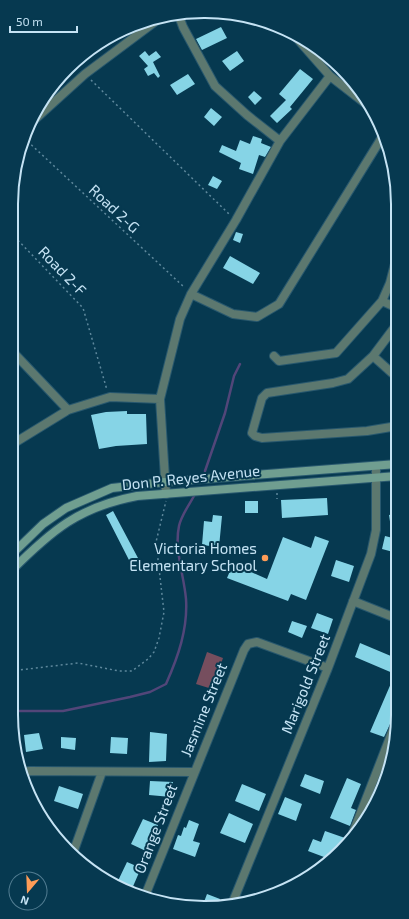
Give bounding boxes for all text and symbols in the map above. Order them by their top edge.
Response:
scale bar [10,8,77,34]
text: 50 m [16,14,43,28]
street label: Road 2-G [86,180,144,236]
street label: Road 2-F [35,242,90,299]
street label: Don P. Reyes Avenue [121,461,261,493]
place label: Victoria Homes Elementary School [129,539,258,574]
marker: Victoria Homes Elementary School [260,553,270,563]
street label: Marigold Street [277,631,333,736]
street label: Jasmine Street [176,660,230,759]
street label: Orange Street [130,781,180,876]
north arrow [8,871,48,911]
text: N [19,893,30,908]

